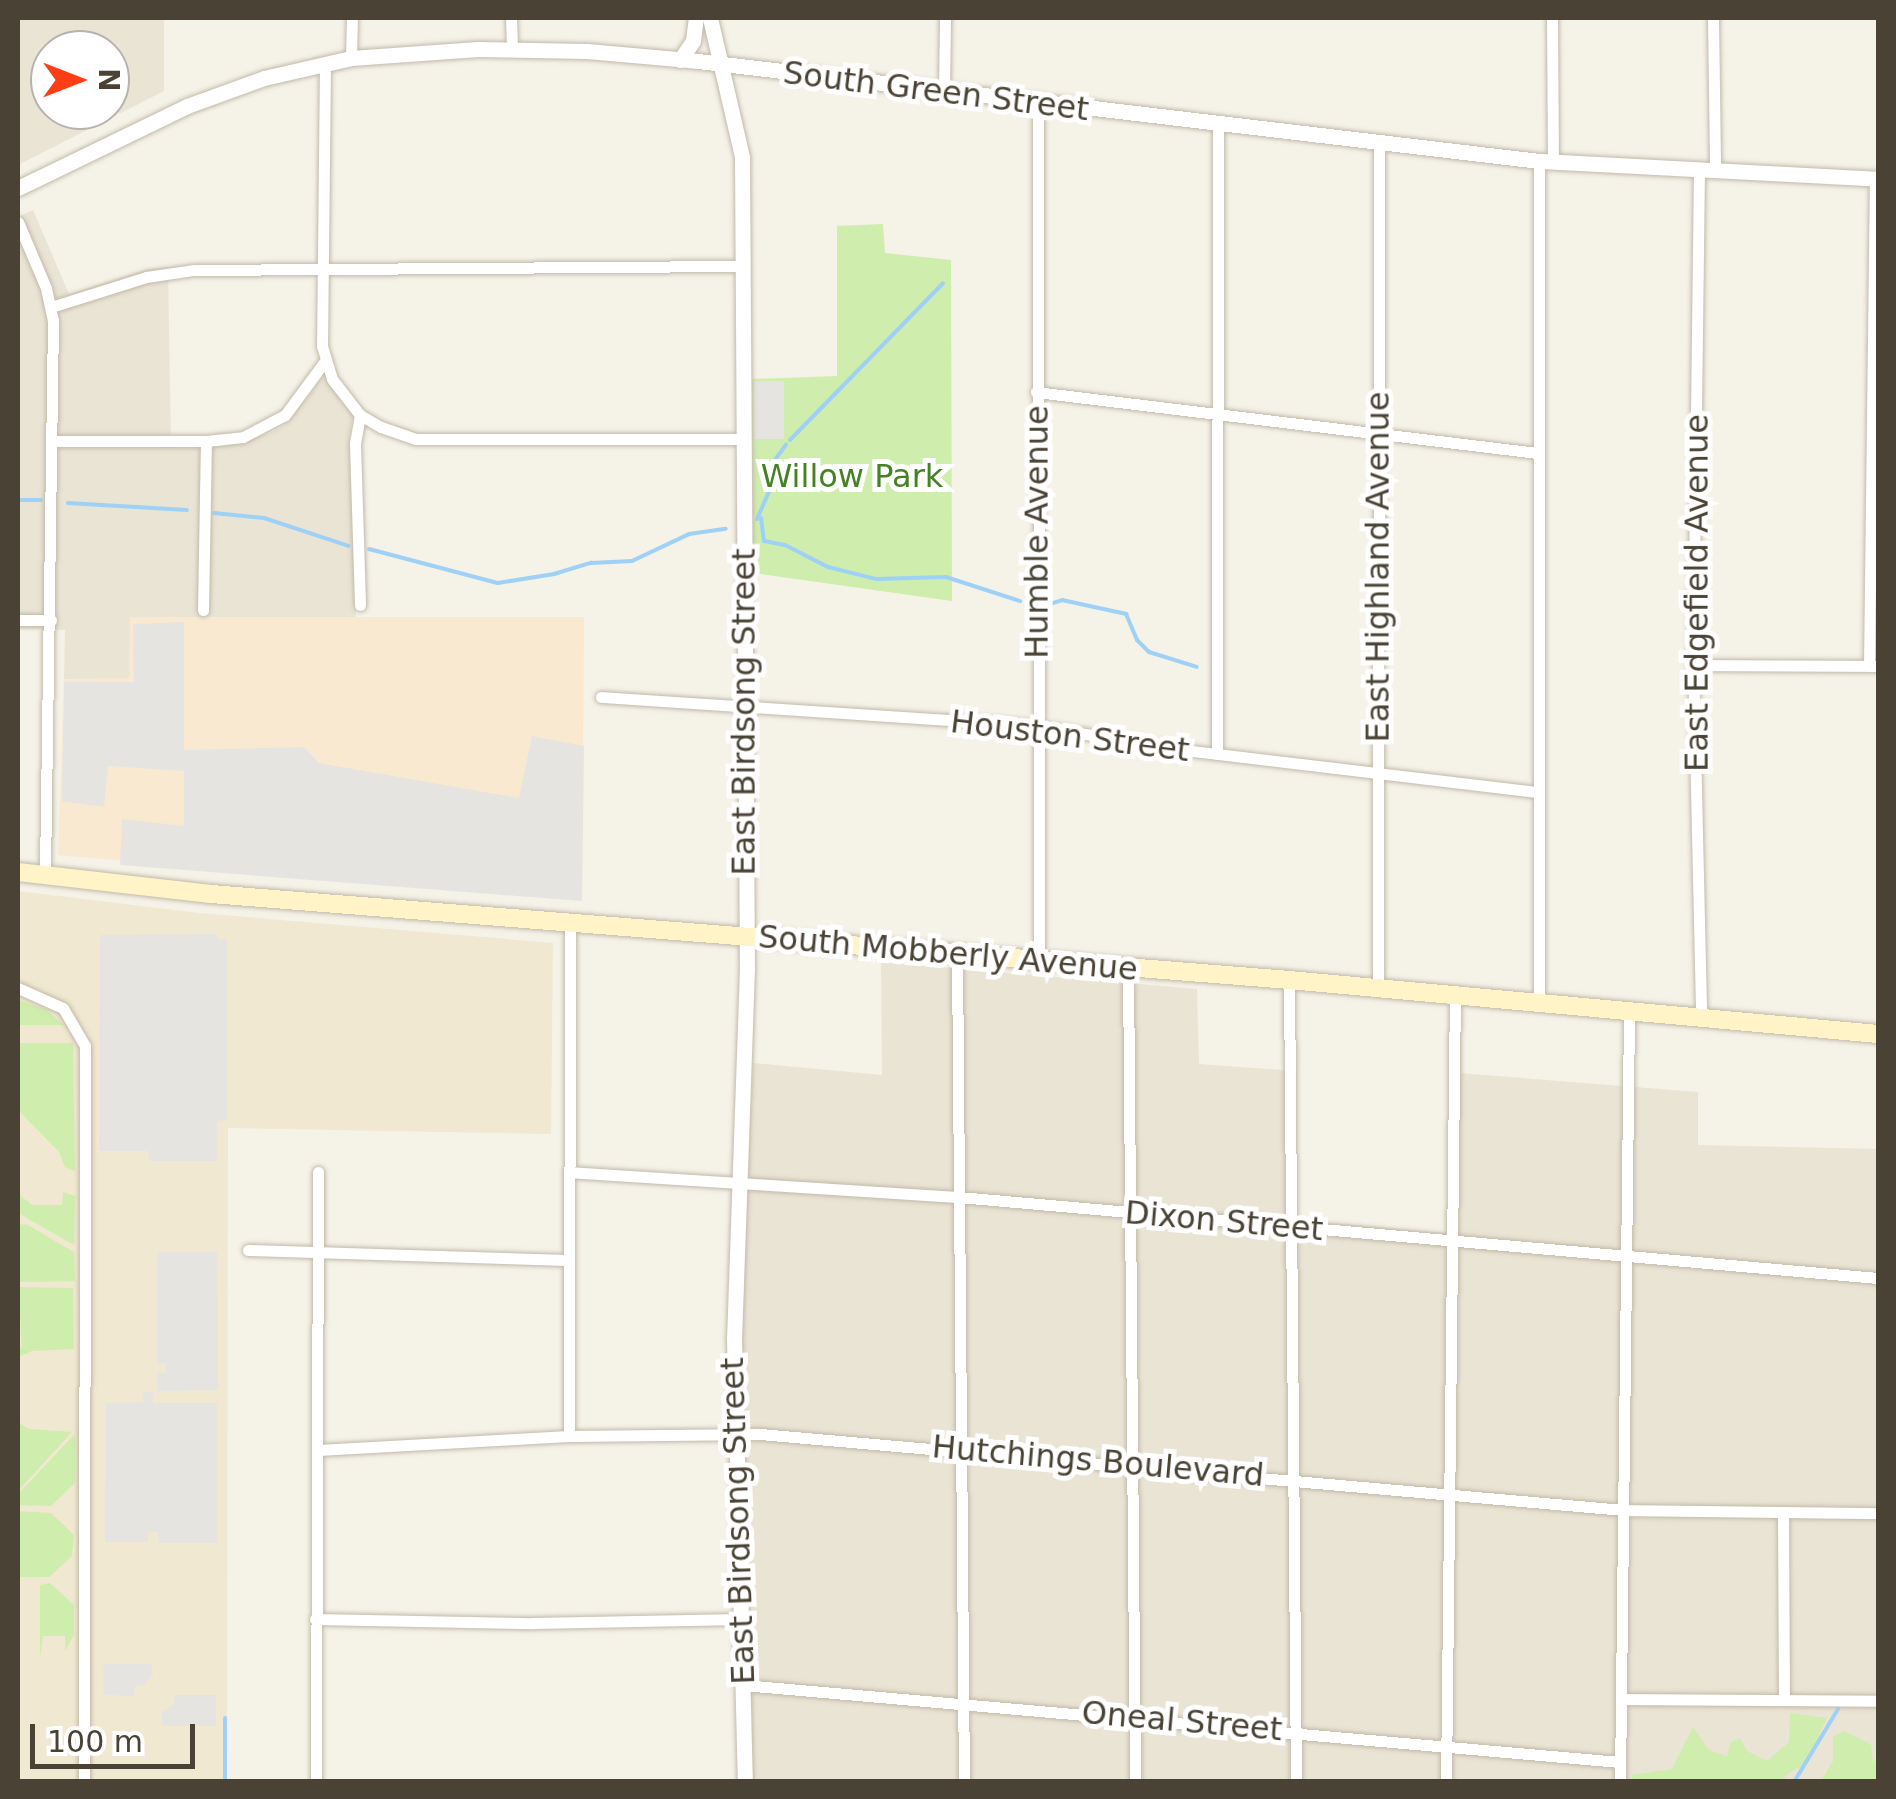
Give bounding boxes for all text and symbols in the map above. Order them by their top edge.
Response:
north arrow [30,30,130,130]
street label: South Green Street [781,53,1091,129]
text: N [92,68,125,92]
street label: East Highland Avenue [1359,392,1397,742]
street label: Humble Avenue [1018,405,1056,659]
street label: East Edgefield Avenue [1678,414,1716,772]
park label: Willow Park [761,457,943,495]
street label: East Birdsong Street [725,548,763,876]
street label: Houston Street [948,702,1192,770]
street label: South Mobberly Avenue [757,917,1139,989]
street label: Dixon Street [1123,1193,1325,1249]
street label: East Birdsong Street [713,1357,763,1685]
street label: Hutchings Boulevard [930,1427,1266,1495]
street label: Oneal Street [1080,1693,1284,1749]
scale bar [35,1704,200,1766]
text: 100 m [47,1724,143,1759]

